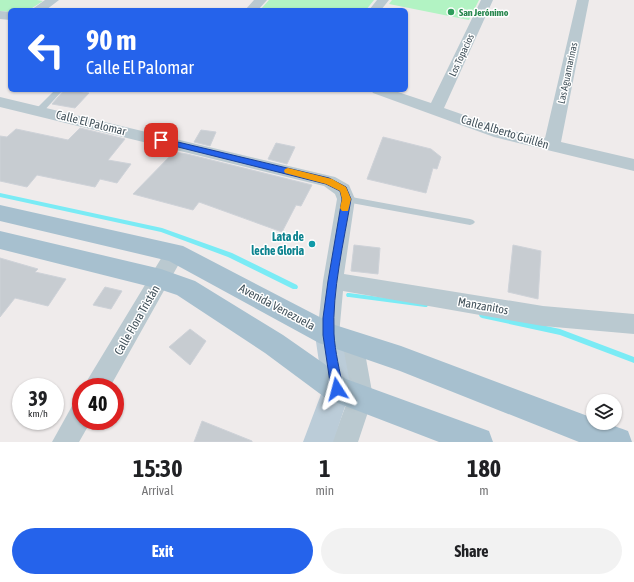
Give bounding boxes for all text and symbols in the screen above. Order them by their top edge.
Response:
marker: San Jerónimo [446,7,456,17]
place label: San Jerónimo [459,7,509,18]
icon: left [20,24,72,76]
text: 90 m [86,24,136,56]
street label: Los Topacios [447,32,476,78]
street label: Las Aguamarinas [556,41,579,105]
text: Calle El Palomar [86,57,194,78]
street label: Calle El Palomar [54,108,128,139]
street label: Calle Alberto Guillén [459,112,551,152]
pin [144,123,178,157]
icon: arrive [150,129,172,151]
place label: Lata de leche Gloria [251,230,305,258]
marker: Lata de leche Gloria [307,239,317,249]
street label: Avenida Venezuela [237,281,317,333]
street label: Calle Flora Tristán [111,283,163,357]
street label: Manzanitos [457,295,509,317]
position arrow [316,368,358,410]
speed limit sign: 40 [72,378,124,430]
text: 39 [29,387,47,410]
map controls [586,394,622,430]
button: layers [586,394,622,430]
text: km/h [28,408,48,419]
text: 15:30 [133,455,182,482]
text: 1 [319,455,330,482]
text: 180 [467,455,501,482]
text: Arrival [142,483,174,498]
text: min [315,483,334,498]
text: m [479,483,489,498]
button: Exit [12,528,313,574]
button: Share [321,528,622,574]

